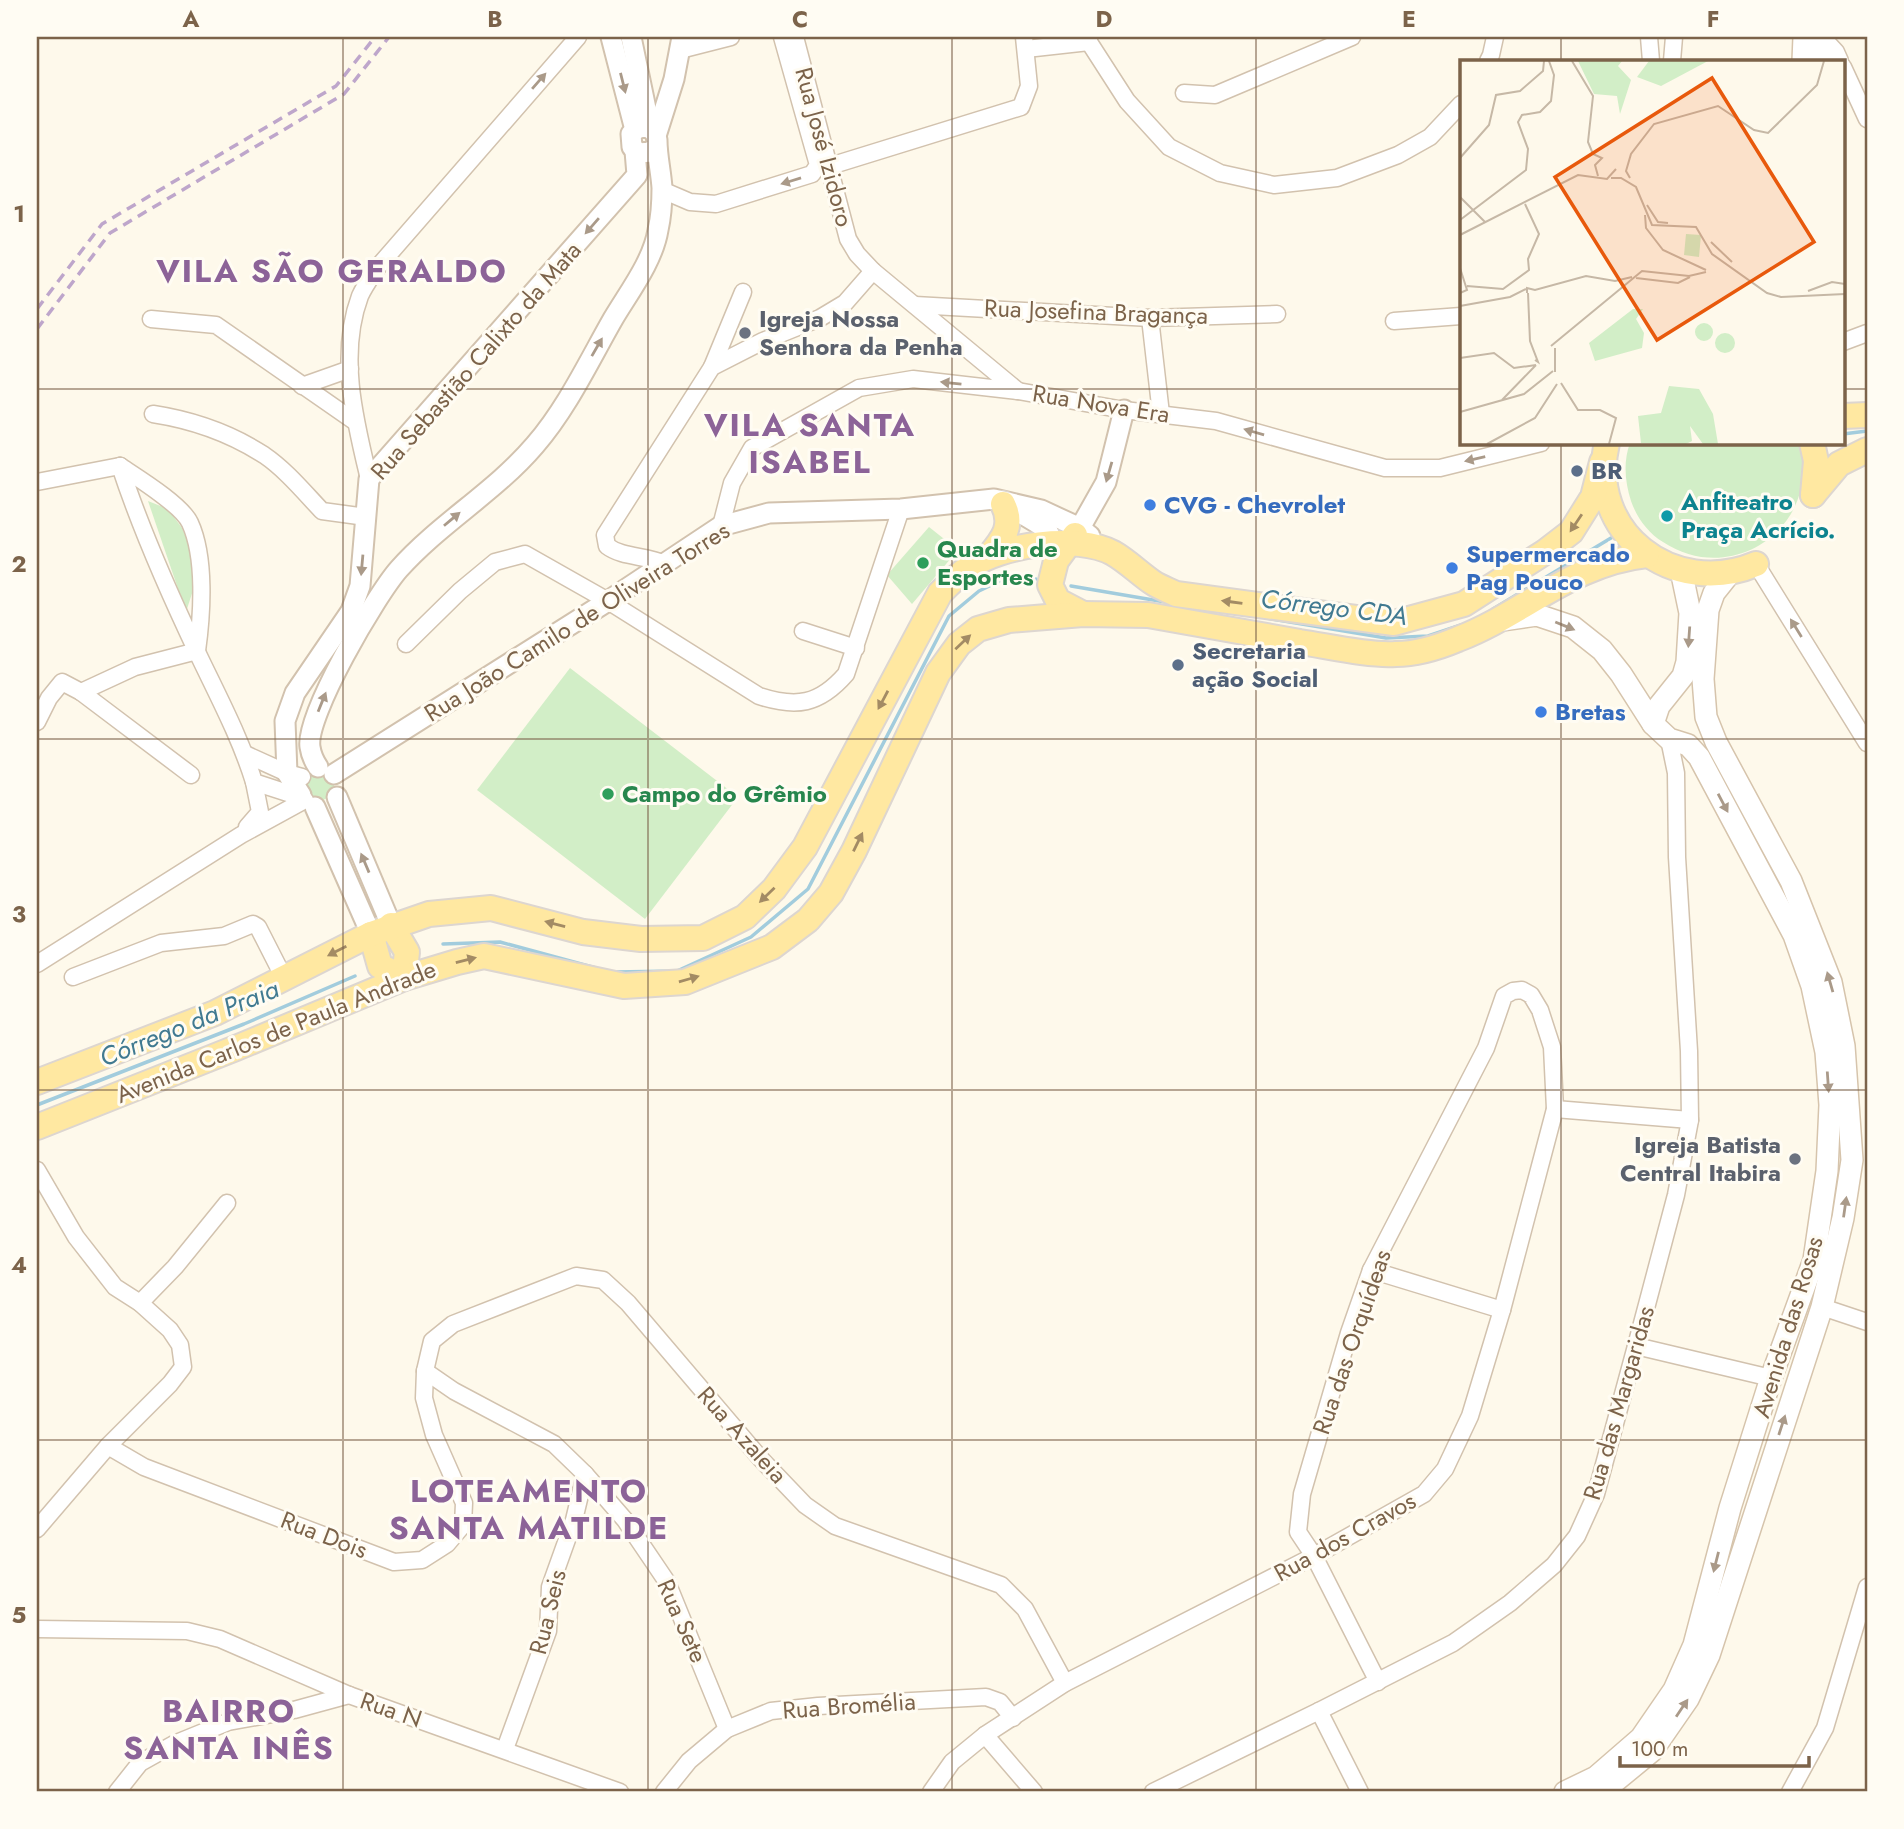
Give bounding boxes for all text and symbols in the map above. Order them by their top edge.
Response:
text: A [182,2,200,36]
text: B [487,2,503,36]
text: C [792,2,808,36]
text: D [1096,2,1113,36]
text: E [1402,2,1416,36]
text: F [1707,2,1719,36]
inset map [1460,60,1844,444]
street label: Rua José Izidoro [786,63,863,231]
one-way arrow [531,73,546,90]
one-way arrow [618,73,629,95]
one-way arrow [780,176,801,186]
text: 1 [13,197,25,231]
one-way arrow [584,217,600,235]
street label: Rua Sebastião Calixto da Mata [362,234,589,488]
district label: VILA SÃO GERALDO [155,248,508,294]
street label: Rua Josefina Bragança [983,290,1209,333]
place label: Igreja Nossa Senhora da Penha [759,301,963,364]
marker: Igreja Nossa Senhora da Penha [737,325,753,341]
one-way arrow [591,337,603,357]
street label: Rua Nova Era [1030,375,1172,432]
one-way arrow [939,378,961,389]
district label: VILA SANTA ISABEL [703,402,916,485]
one-way arrow [1243,426,1264,436]
place label: BR [1591,453,1623,488]
one-way arrow [1464,454,1486,465]
one-way arrow [1103,462,1113,483]
marker: BR [1569,463,1585,479]
place label: Anfiteatro Praça Acrício. [1680,484,1835,547]
place label: CVG - Chevrolet [1164,487,1345,522]
marker: CVG - Chevrolet [1142,497,1158,513]
marker: Anfiteatro Praça Acrício. [1659,508,1675,524]
one-way arrow [444,512,461,527]
street label: Rua João Camilo de Oliveira Torres [417,513,736,730]
one-way arrow [1569,513,1582,533]
place label: Quadra de Esportes [937,531,1058,594]
place label: Supermercado Pag Pouco [1466,536,1630,599]
text: 2 [11,547,27,581]
one-way arrow [356,555,367,577]
marker: Quadra de Esportes [915,555,931,571]
marker: Supermercado Pag Pouco [1444,560,1460,576]
water label: Córrego CDA [1259,579,1409,635]
one-way arrow [1221,596,1243,607]
one-way arrow [1790,618,1803,638]
one-way arrow [1555,620,1576,631]
one-way arrow [1683,626,1694,648]
place label: Secretaria ação Social [1192,633,1318,696]
one-way arrow [954,634,972,650]
marker: Secretaria ação Social [1170,657,1186,673]
one-way arrow [877,690,888,710]
one-way arrow [317,692,328,713]
place label: Bretas [1555,694,1626,729]
marker: Bretas [1533,704,1549,720]
place label: Campo do Grêmio [622,776,827,811]
marker: Campo do Grêmio [600,786,616,802]
one-way arrow [1718,793,1729,813]
one-way arrow [852,832,864,852]
one-way arrow [359,852,370,873]
one-way arrow [759,887,776,904]
text: 3 [12,897,26,931]
one-way arrow [544,919,565,929]
one-way arrow [328,945,347,957]
street label: Avenida Carlos de Paula Andrade [111,951,441,1112]
one-way arrow [455,954,477,965]
water label: Córrego da Praia [93,969,285,1076]
one-way arrow [1824,970,1835,992]
one-way arrow [678,973,700,984]
one-way arrow [1823,1071,1834,1093]
place label: Igreja Batista Central Itabira [1620,1127,1781,1190]
marker: Igreja Batista Central Itabira [1787,1151,1803,1167]
one-way arrow [1840,1196,1851,1218]
street label: Avenida das Rosas [1743,1232,1832,1422]
street label: Rua das Orquídeas [1303,1245,1400,1439]
text: 4 [11,1248,27,1282]
street label: Rua das Margaridas [1574,1302,1663,1504]
street label: Rua Azaleia [689,1378,796,1491]
one-way arrow [1777,1415,1788,1436]
district label: LOTEAMENTO SANTA MATILDE [389,1468,669,1551]
street label: Rua dos Cravos [1267,1483,1422,1590]
street label: Rua Dois [276,1502,373,1567]
one-way arrow [1710,1551,1721,1573]
street label: Rua Seis [520,1566,575,1658]
street label: Rua Sete [648,1573,716,1668]
text: 5 [12,1598,26,1632]
street label: Rua N [355,1683,427,1736]
street label: Rua Bromélia [781,1683,917,1728]
district label: BAIRRO SANTA INÊS [123,1688,335,1771]
one-way arrow [1675,1699,1689,1717]
scale bar [1620,1724,1810,1768]
text: 100 m [1631,1734,1688,1764]

